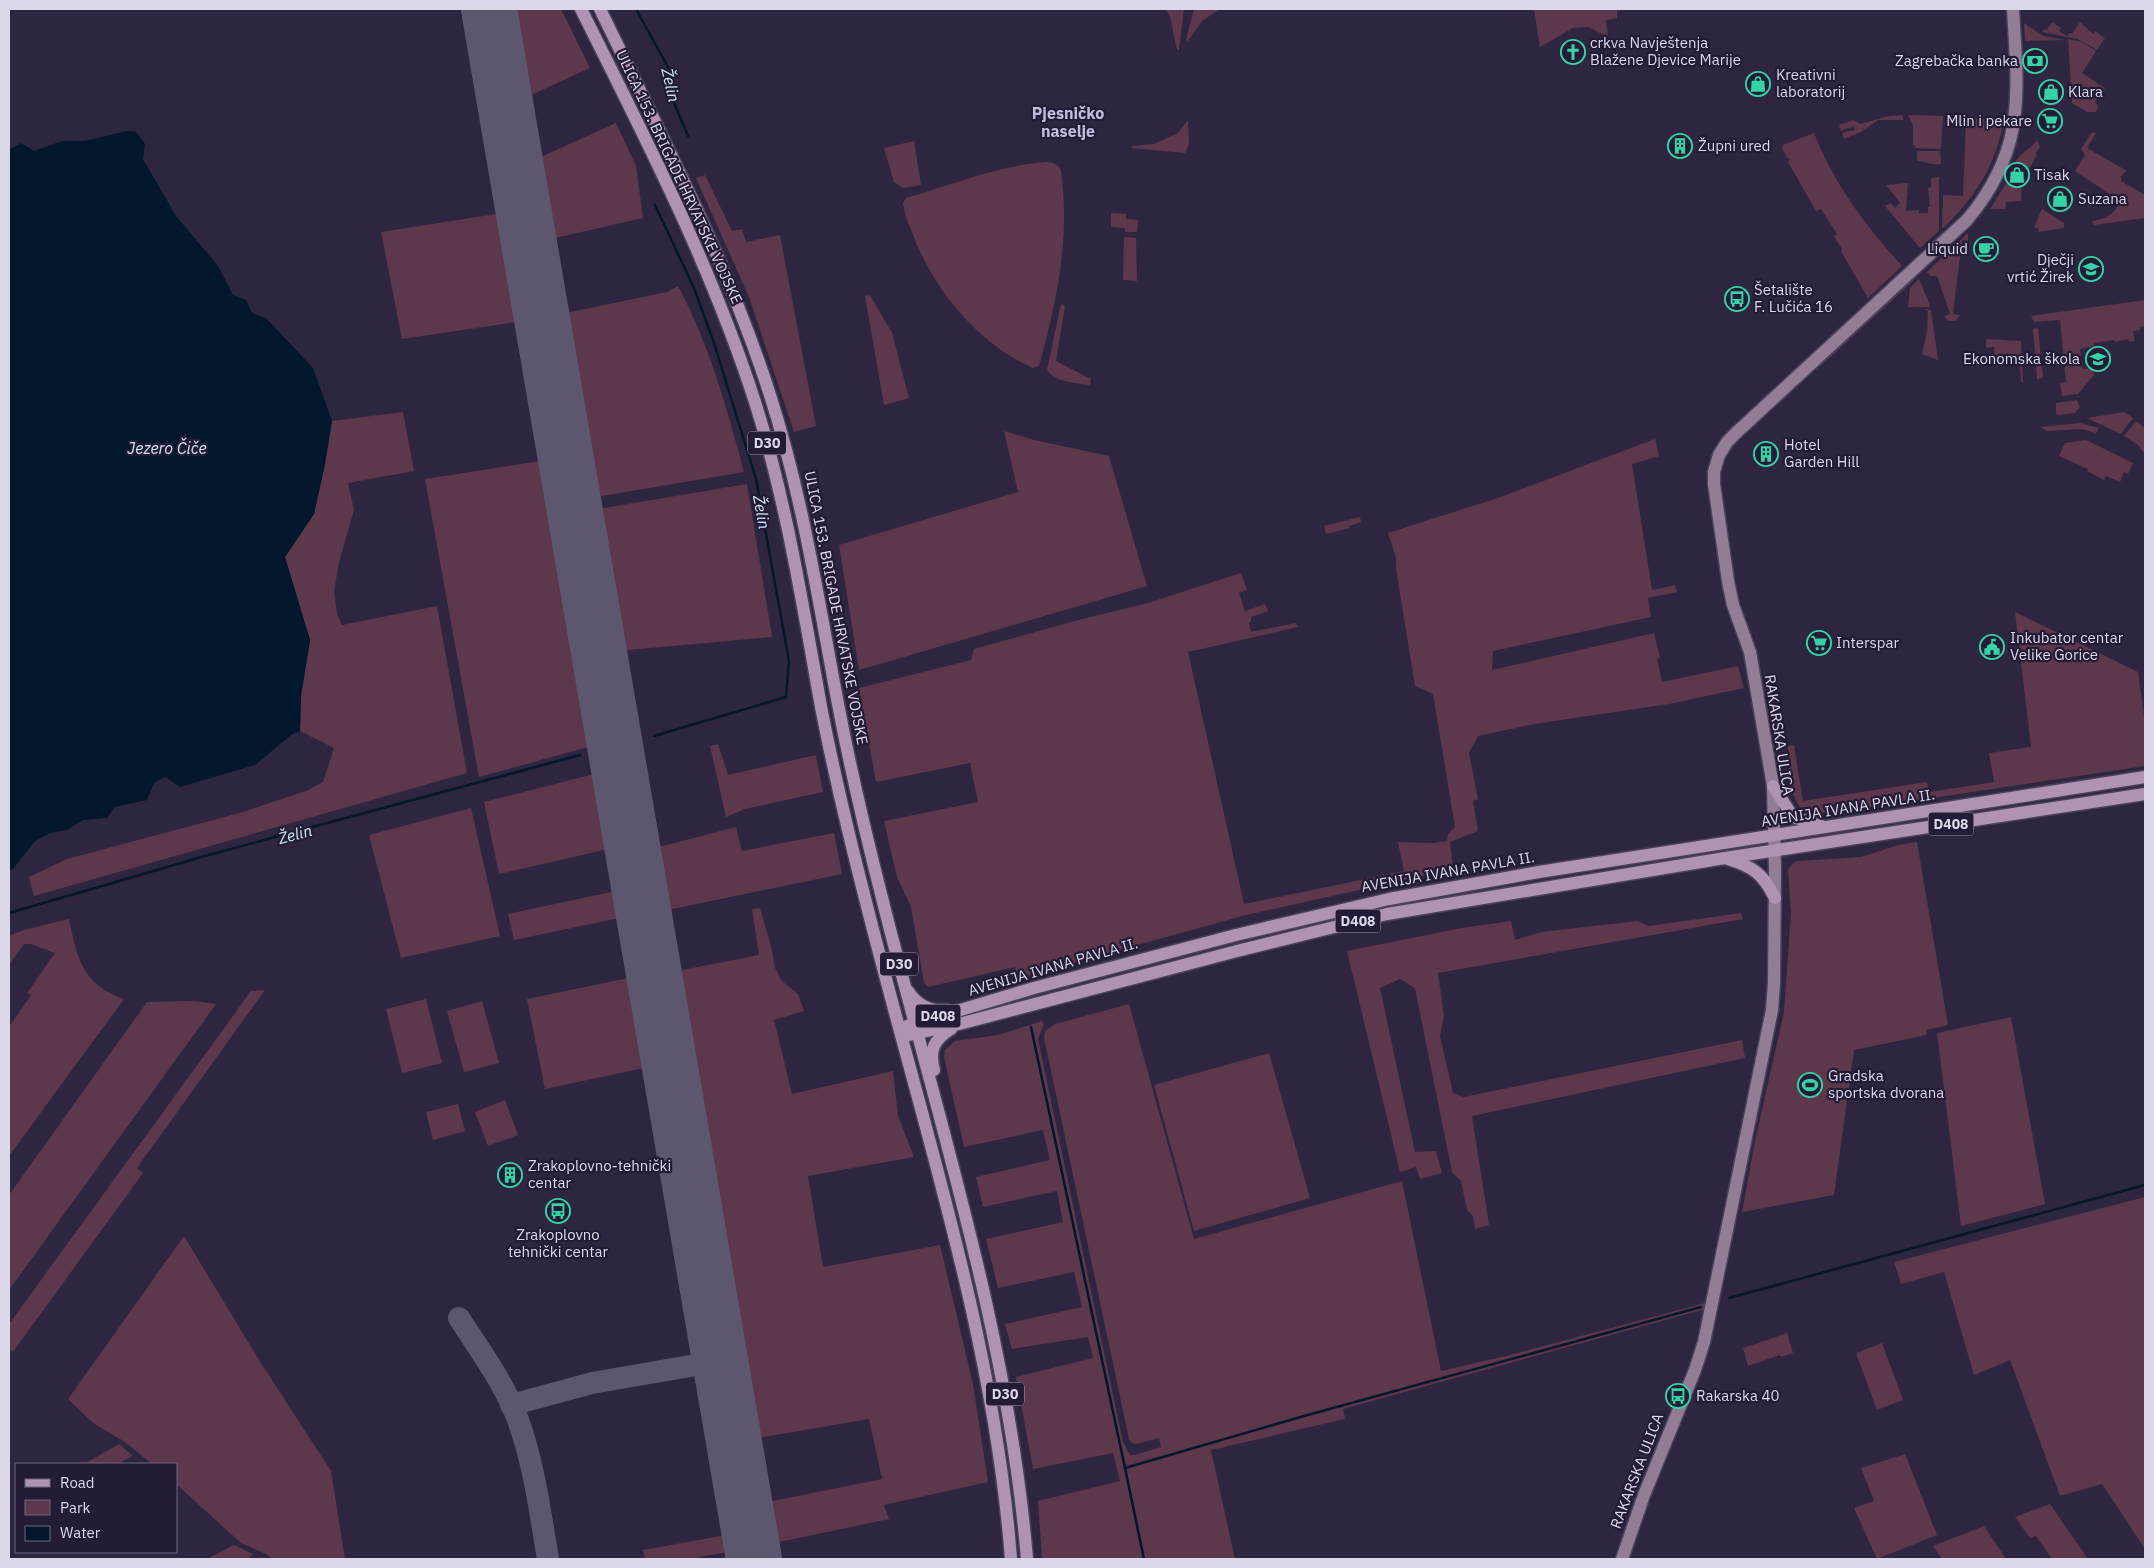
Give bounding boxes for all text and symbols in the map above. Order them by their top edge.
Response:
place label: crkva Navještenja Blažene Djevice Marije [1590,33,1741,69]
church icon: crkva Navještenja Blažene Djevice Marije [1560,39,1586,65]
street label: ULICA 153. BRIGADE HRVATSKE VOJSKE [612,47,747,307]
bank icon: Zagrebačka banka [2022,48,2048,74]
place label: Zagrebačka banka [1895,51,2018,70]
water label: Želin [657,65,685,104]
place label: Kreativni laboratorij [1776,65,1845,101]
shop icon: Kreativni laboratorij [1745,71,1771,97]
shop icon: Klara [2038,79,2064,105]
place label: Klara [2068,82,2103,101]
district label: Pjesničko naselje [1032,103,1104,141]
supermarket icon: Mlin i pekare [2037,108,2063,134]
place label: Mlin i pekare [1946,111,2032,130]
building icon: Župni ured [1667,133,1693,159]
place label: Župni ured [1698,136,1771,155]
shop icon: Tisak [2004,162,2030,188]
place label: Tisak [2034,165,2070,184]
shop icon: Suzana [2047,186,2073,212]
place label: Suzana [2078,189,2127,208]
cafe icon: Liquid [1973,236,1999,262]
place label: Liquid [1927,239,1968,258]
place label: Dječji vrtić Žirek [2007,250,2074,286]
school or university icon: Dječji vrtić Žirek [2078,256,2104,282]
place label: Šetalište F. Lučića 16 [1754,280,1833,316]
bus stop icon: Šetalište F. Lučića 16 [1724,286,1750,312]
school or university icon: Ekonomska škola [2085,346,2111,372]
place label: Ekonomska škola [1963,349,2080,368]
road number: D30 [748,432,786,454]
place label: Hotel Garden Hill [1784,435,1859,471]
water label: Jezero Čiče [127,437,207,458]
building icon: Hotel Garden Hill [1753,441,1779,467]
street label: ULICA 153. BRIGADE HRVATSKE VOJSKE [801,469,872,746]
water label: Želin [749,492,775,531]
place label: Inkubator centar Velike Gorice [2010,628,2124,664]
supermarket icon: Interspar [1806,630,1832,656]
place label: Interspar [1836,633,1899,652]
public building icon: Inkubator centar Velike Gorice [1979,634,2005,660]
street label: RAKARSKA ULICA [1761,673,1798,797]
street label: AVENIJA IVANA PAVLA II. [1760,784,1936,831]
road number: D408 [1928,812,1974,836]
water label: Želin [275,820,314,848]
street label: AVENIJA IVANA PAVLA II. [1360,847,1536,896]
road number: D408 [1336,909,1380,932]
street label: AVENIJA IVANA PAVLA II. [966,933,1140,1000]
road number: D30 [880,952,918,976]
road number: D408 [916,1004,960,1028]
place label: Gradska sportska dvorana [1828,1066,1944,1102]
sports icon: Gradska sportska dvorana [1797,1072,1823,1098]
place label: Zrakoplovno-tehnički centar [528,1156,671,1192]
building icon: Zrakoplovno-tehnički centar [497,1162,523,1188]
bus stop icon: Zrakoplovno tehnički centar [545,1198,571,1224]
place label: Zrakoplovno tehnički centar [508,1225,608,1261]
road number: D30 [986,1382,1024,1406]
bus stop icon: Rakarska 40 [1665,1383,1691,1409]
place label: Rakarska 40 [1696,1386,1780,1405]
street label: RAKARSKA ULICA [1606,1410,1667,1531]
legend [15,1463,178,1553]
text: Road [60,1473,95,1492]
text: Park [60,1498,90,1517]
text: Water [60,1523,101,1542]

